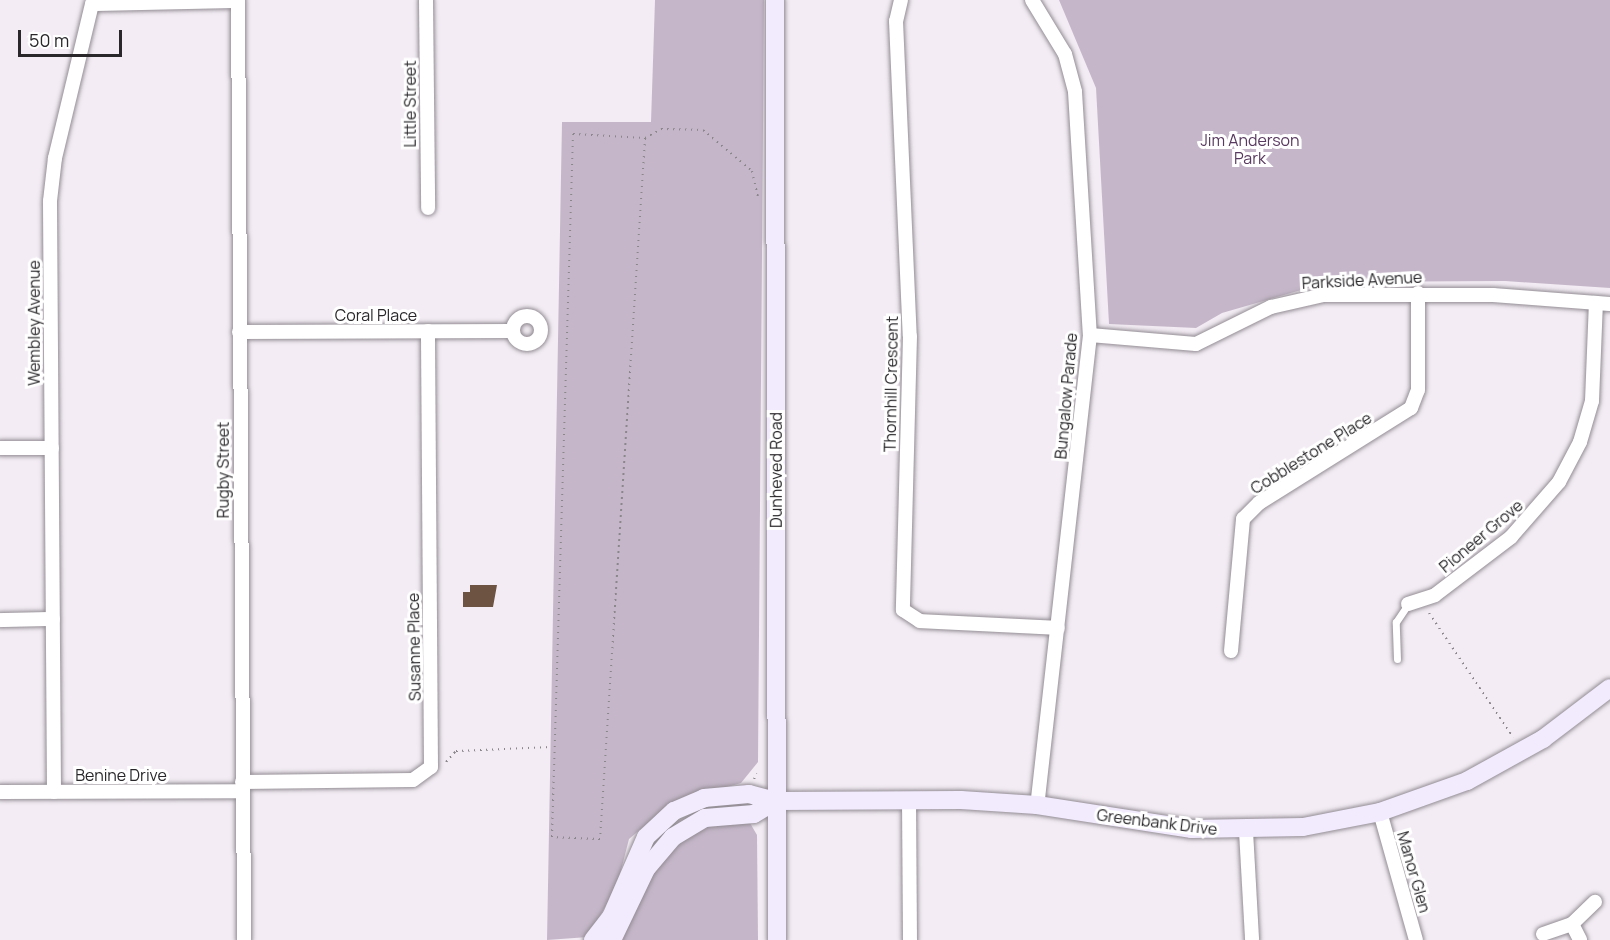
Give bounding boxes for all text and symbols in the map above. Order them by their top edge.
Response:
scale bar [21,18,124,56]
text: 50 m [29,28,69,52]
street label: Little Street [400,60,420,148]
park label: Jim Anderson Park [1200,130,1300,168]
street label: Wembley Avenue [24,260,44,386]
street label: Parkside Avenue [1301,267,1423,293]
street label: Coral Place [335,305,417,325]
street label: Thornhill Crescent [880,316,902,452]
street label: Bungalow Parade [1051,332,1081,460]
street label: Cobblestone Place [1247,408,1375,498]
street label: Dunheved Road [766,412,786,528]
street label: Rugby Street [213,422,233,518]
street label: Pioneer Grove [1435,495,1527,577]
street label: Susanne Place [403,593,425,701]
street label: Benine Drive [75,765,167,785]
street label: Greenbank Drive [1096,805,1218,839]
street label: Manor Glen [1393,829,1435,915]

